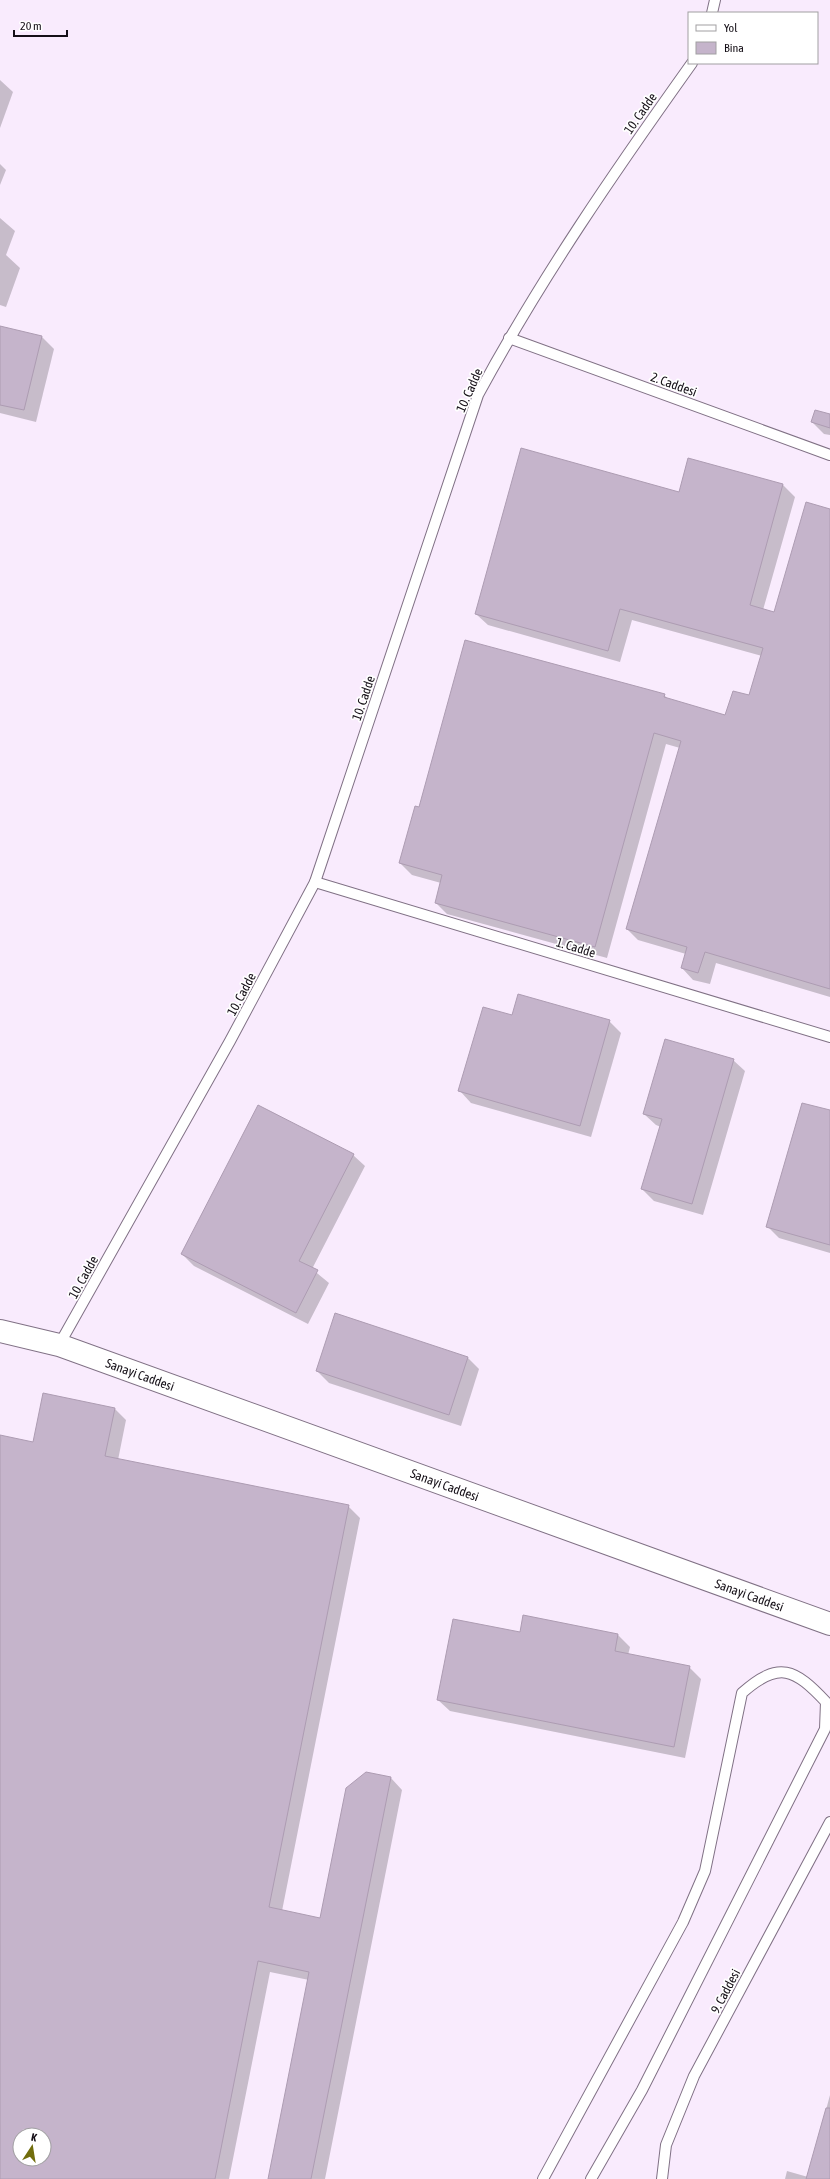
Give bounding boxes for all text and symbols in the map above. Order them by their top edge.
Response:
scale bar [14,12,67,38]
legend [688,12,818,64]
text: 20 m [20,19,42,33]
text: Yol [724,21,738,35]
text: Bina [724,41,744,55]
street label: 10. Cadde [621,90,660,137]
street label: 10. Cadde [453,366,486,414]
street label: 2. Caddesi [649,369,699,400]
street label: 10. Cadde [349,674,378,723]
street label: 1. Cadde [554,934,597,961]
street label: 10. Cadde [224,970,259,1018]
street label: 10. Cadde [66,1253,101,1301]
street label: Sanayi Caddesi [104,1356,176,1394]
street label: Sanayi Caddesi [408,1466,481,1504]
street label: Sanayi Caddesi [713,1576,786,1615]
street label: 9. Caddesi [708,1967,743,2016]
north arrow [12,2127,52,2167]
text: K [30,2131,39,2144]

